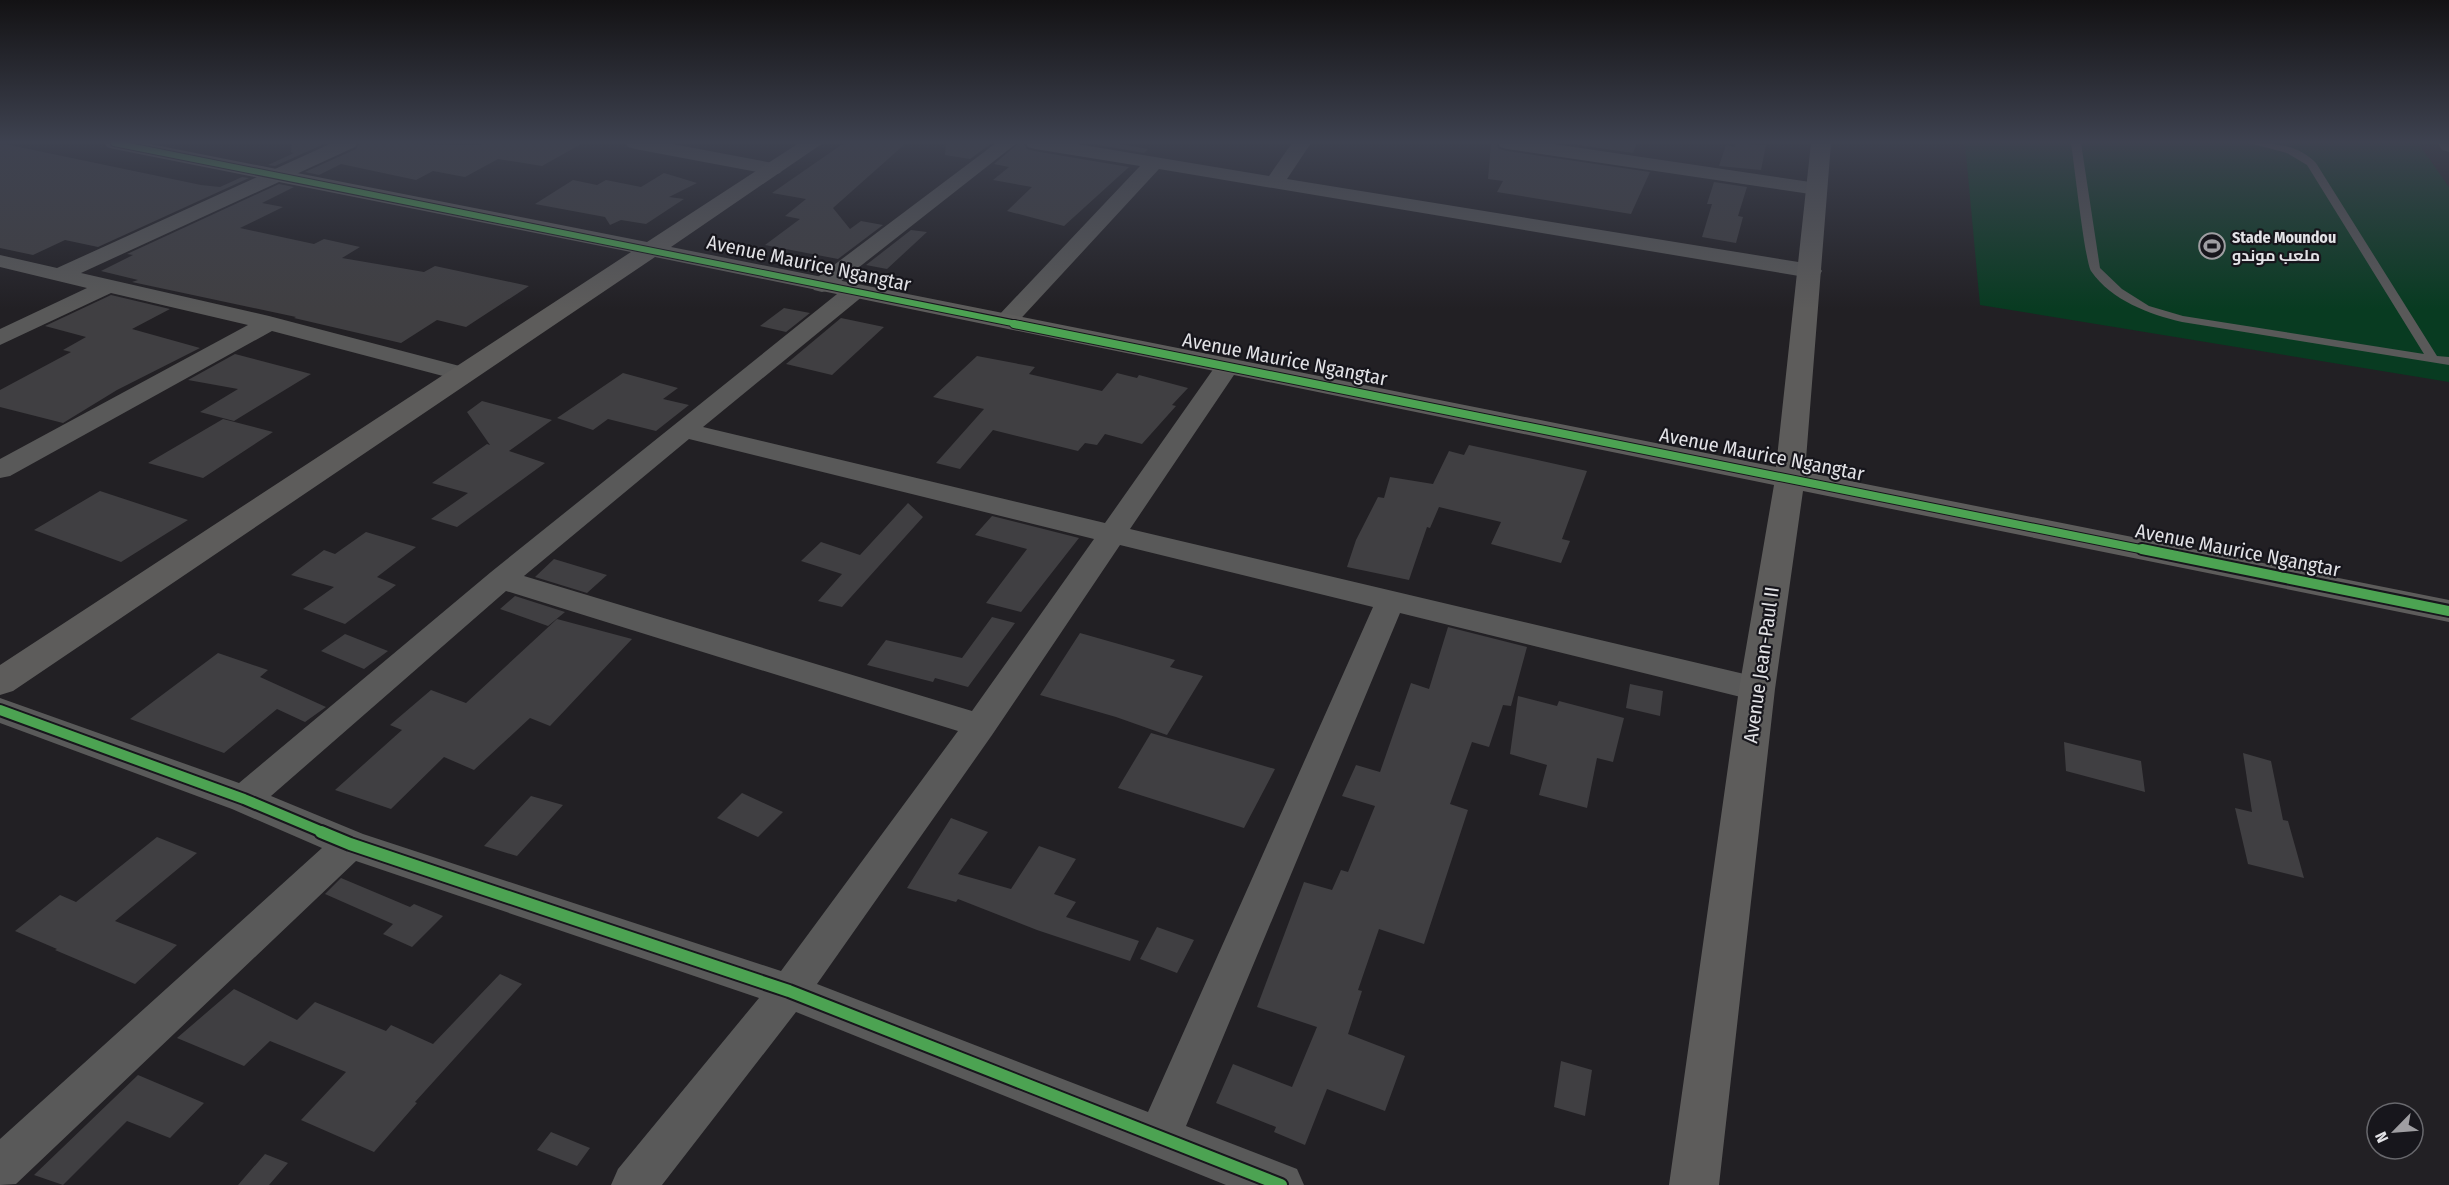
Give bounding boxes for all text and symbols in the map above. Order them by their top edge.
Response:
place label: Stade Moundou ملعب موندو [2232,228,2336,265]
street label: Avenue Maurice Ngangtar [705,230,913,296]
sports icon: Stade Moundou ملعب موندو [2197,231,2227,261]
street label: Avenue Maurice Ngangtar [1181,327,1389,391]
street label: Avenue Maurice Ngangtar [1658,422,1866,486]
street label: Avenue Maurice Ngangtar [2134,518,2342,582]
street label: Avenue Jean-Paul II [1738,585,1784,745]
north arrow [2365,1101,2425,1161]
text: N [2371,1129,2392,1145]

